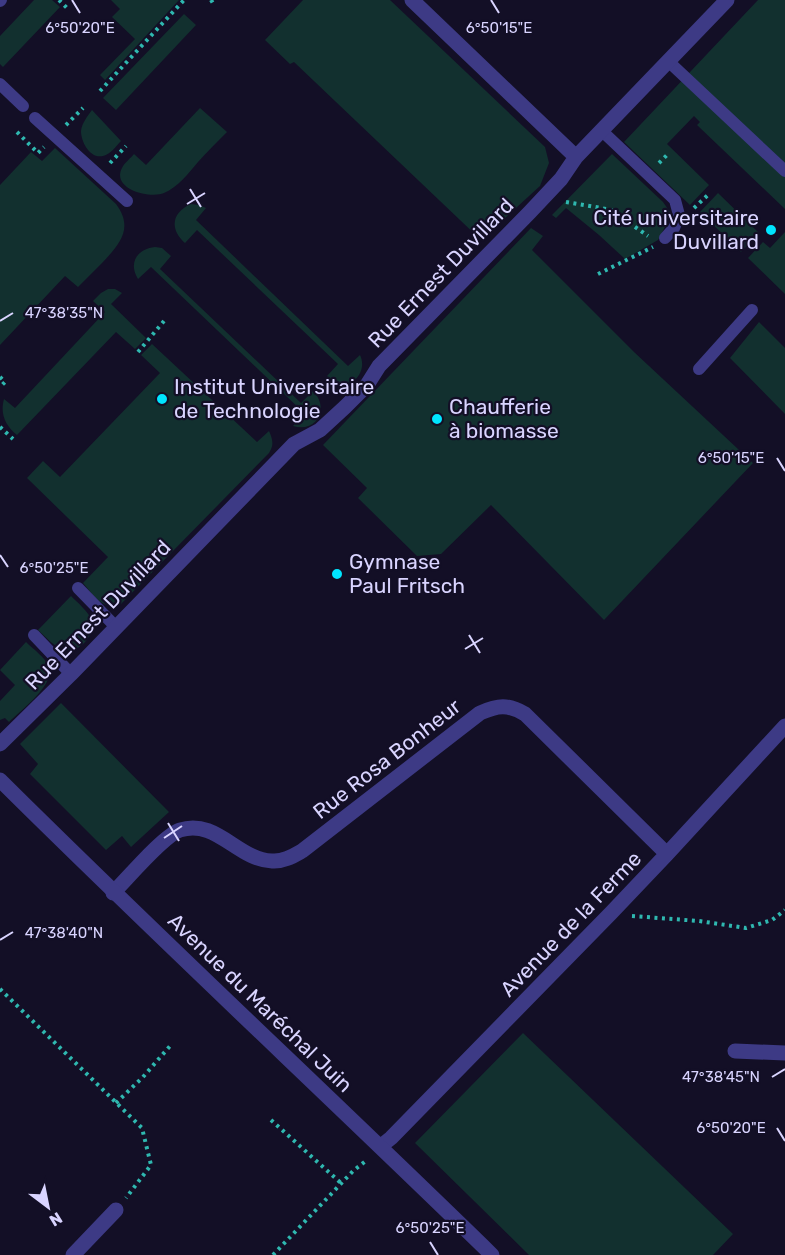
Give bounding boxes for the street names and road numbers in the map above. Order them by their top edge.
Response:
street label: Rue Ernest Duvillard [363,193,519,353]
street label: Rue Ernest Duvillard [20,535,176,695]
street label: Rue Rosa Bonheur [308,693,465,824]
street label: Avenue de la Ferme [495,846,646,1001]
street label: Avenue du Maréchal Juin [163,908,358,1097]

